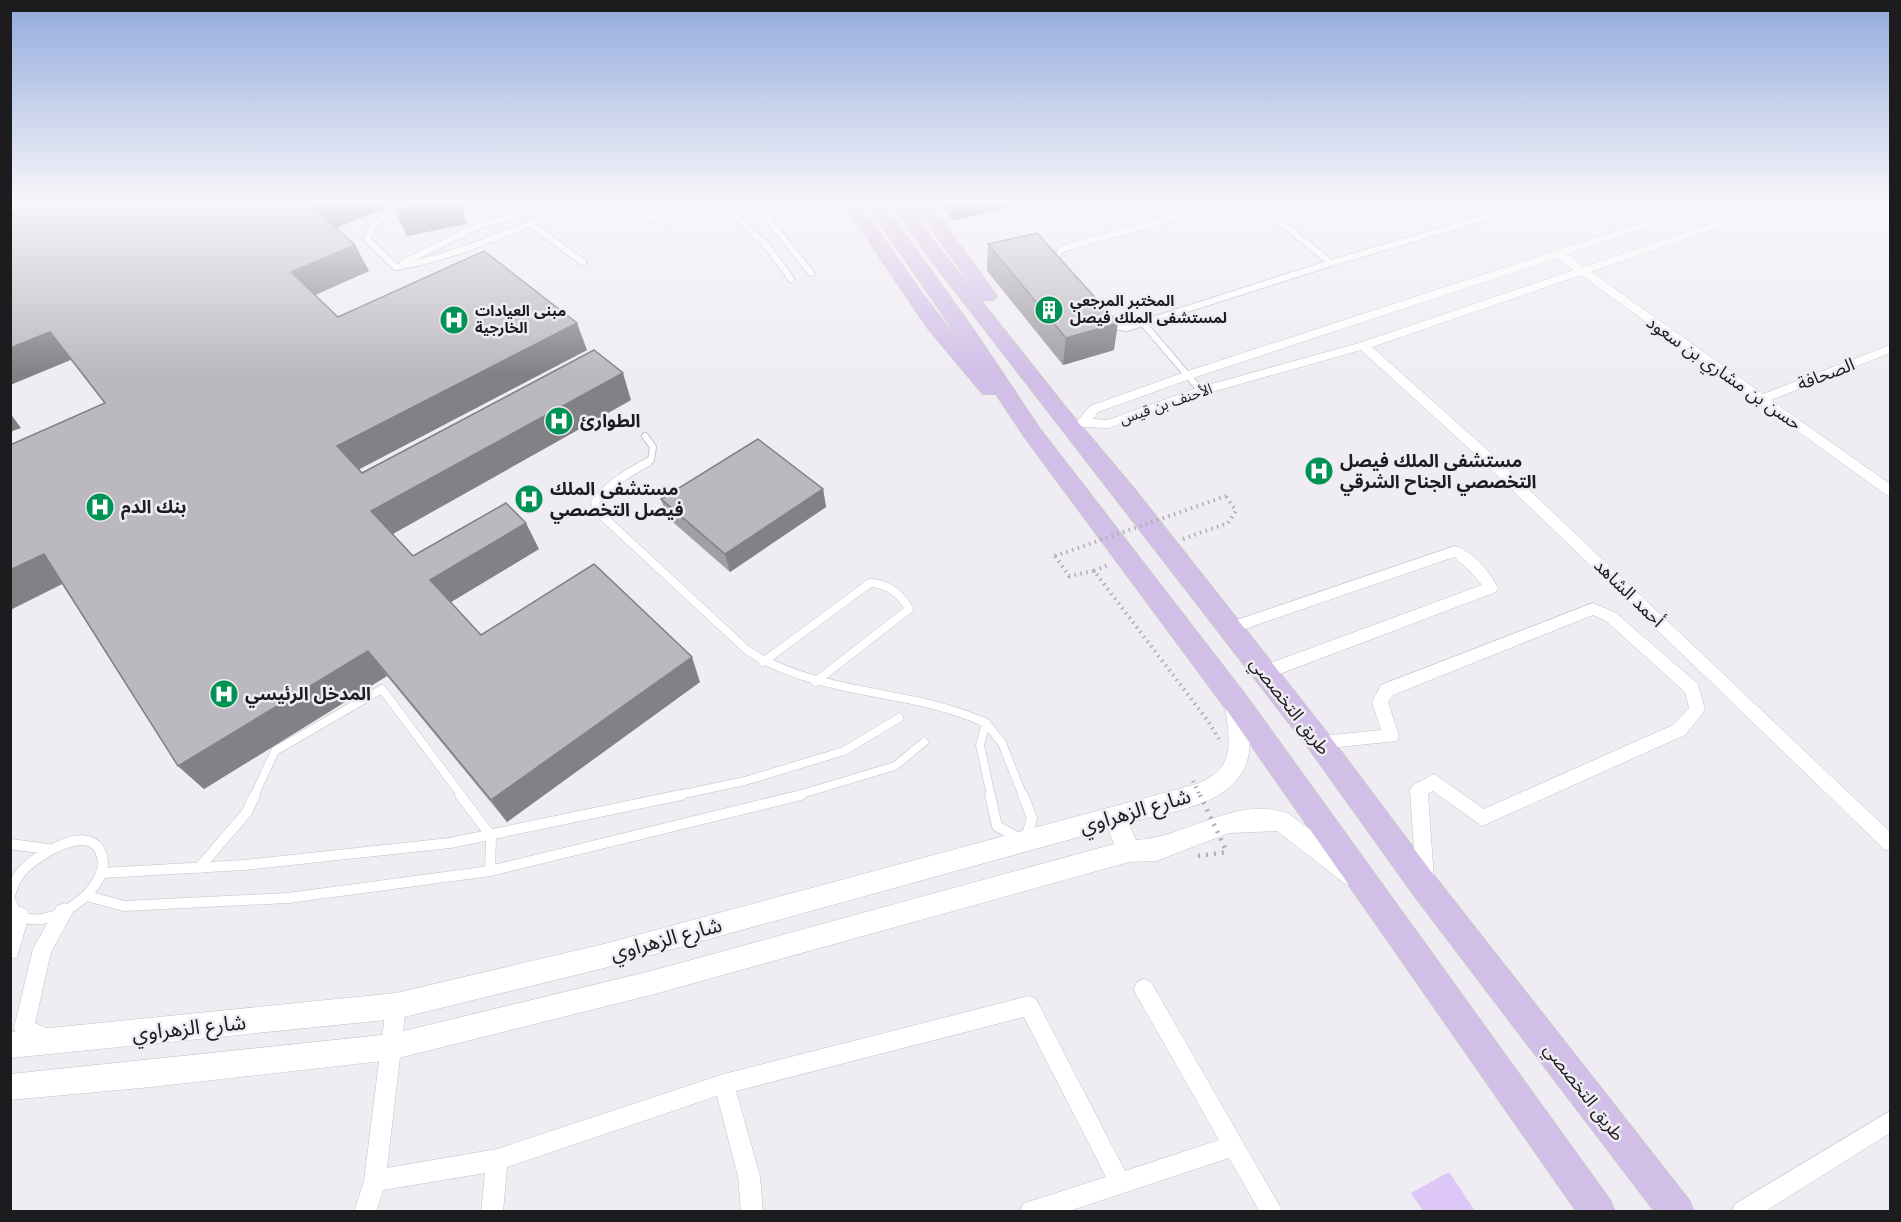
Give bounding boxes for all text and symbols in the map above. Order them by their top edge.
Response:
place label: المختبر المرجعي لمستشفى الملك فيصل [1070,291,1227,327]
building icon: المختبر المرجعي لمستشفى الملك فيصل [1033,294,1065,326]
place label: مبنى العيادات الخارجية [475,301,566,337]
hospital icon: مبنى العيادات الخارجية [438,304,470,336]
street label: حسن بن مشاري بن سعود [1641,310,1807,437]
street label: الصحافة [1794,352,1858,395]
street label: الأحنف بن قيس [1117,379,1215,428]
hospital icon: الطوارئ [543,405,575,437]
place label: الطوارئ [580,409,640,432]
place label: مستشفى الملك فيصل التخصصي الجناح الشرقي [1340,449,1537,496]
hospital icon: مستشفى الملك فيصل التخصصي الجناح الشرقي [1303,455,1335,487]
place label: مستشفى الملك فيصل التخصصي [550,477,684,524]
hospital icon: مستشفى الملك فيصل التخصصي [513,483,545,515]
hospital icon: بنك الدم [84,491,116,523]
place label: بنك الدم [121,495,186,520]
street label: أحمد الشاهد [1589,553,1669,632]
street label: طريق التخصصي [1243,652,1336,761]
hospital icon: المدخل الرئيسي [208,678,240,710]
place label: المدخل الرئيسي [245,682,371,708]
street label: شارع الزهراوي [1076,782,1194,842]
street label: شارع الزهراوي [607,911,725,969]
street label: شارع الزهراوي [131,1008,248,1050]
street label: طريق التخصصي [1537,1038,1630,1147]

